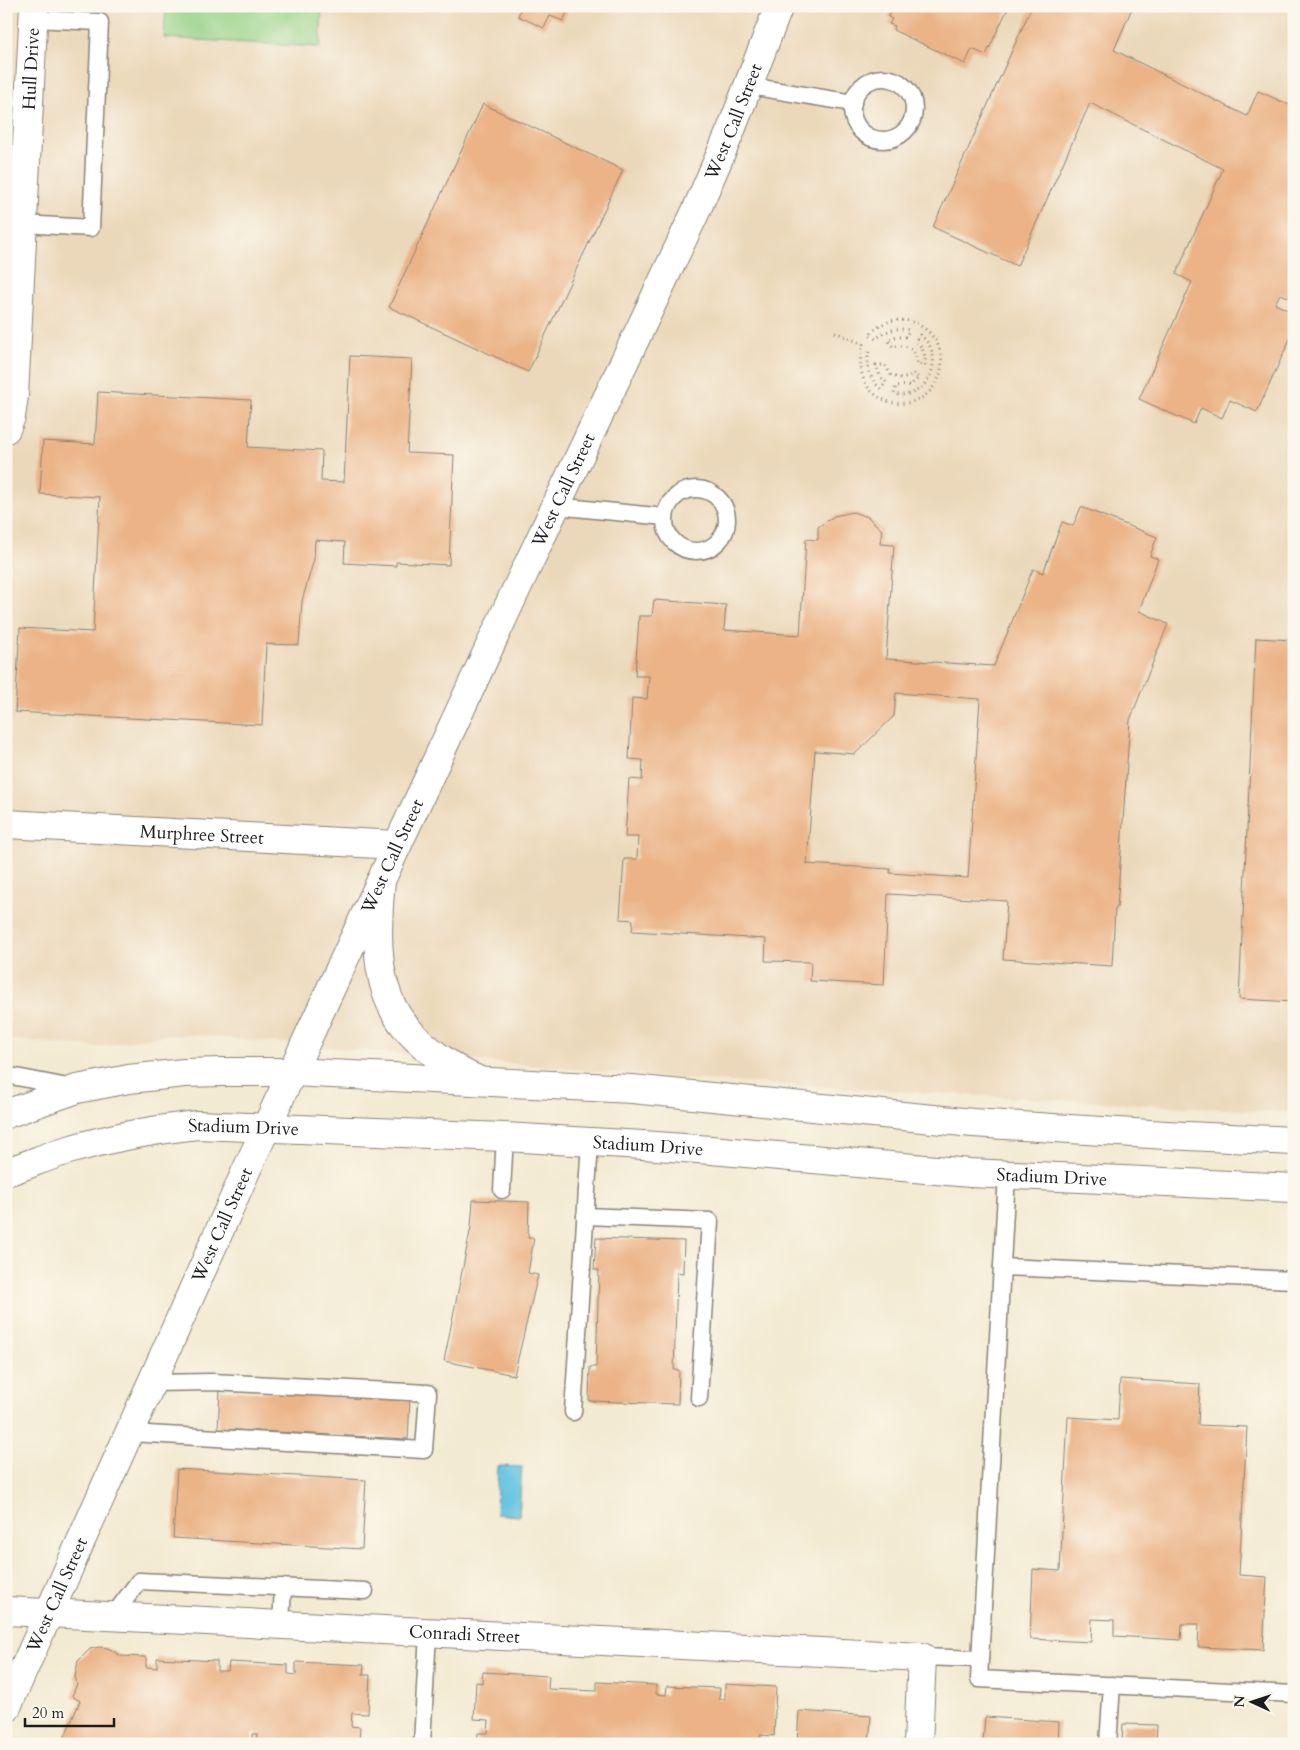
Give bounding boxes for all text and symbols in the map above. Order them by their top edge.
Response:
street label: Hull Drive [16,27,45,110]
street label: West Call Street [698,59,768,185]
street label: West Call Street [525,429,601,552]
street label: West Call Street [354,795,430,918]
street label: Murphree Street [139,819,265,850]
street label: Stadium Drive [187,1113,299,1141]
street label: Stadium Drive [592,1130,704,1162]
street label: Stadium Drive [996,1162,1108,1192]
street label: West Call Street [185,1163,259,1287]
street label: West Call Street [20,1533,94,1657]
street label: Conradi Street [408,1619,521,1649]
north arrow [1228,1678,1278,1728]
scale bar [25,1695,114,1727]
text: N [1230,1695,1249,1708]
text: 20 m [32,1703,64,1723]

